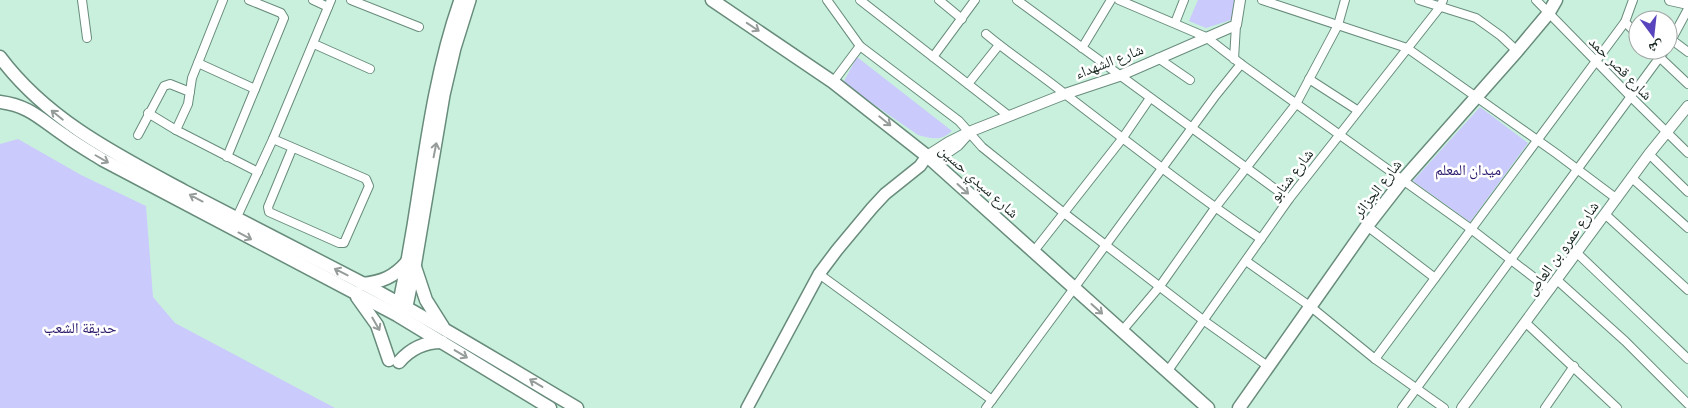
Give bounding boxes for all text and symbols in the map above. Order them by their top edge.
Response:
north arrow [1628,10,1678,60]
one-way arrow [746,22,760,32]
street label: شارع قصر حمد [1585,32,1657,104]
street label: شارع الشهداء [1072,39,1146,84]
one-way arrow [50,110,63,121]
one-way arrow [878,116,891,127]
street label: شارع سيدي حسين [933,140,1023,224]
one-way arrow [430,143,440,159]
street label: شارع شنابو [1265,145,1318,206]
one-way arrow [94,155,109,165]
street label: شارع الجزائر [1348,155,1406,222]
park label: ميدان المعلم [1435,160,1501,180]
one-way arrow [956,183,969,195]
one-way arrow [190,192,204,202]
street label: شارع عمرو بن العاص [1521,197,1604,300]
one-way arrow [238,231,253,241]
one-way arrow [333,267,348,277]
one-way arrow [1090,303,1103,315]
one-way arrow [371,316,381,330]
park label: حديقة الشعب [43,318,117,337]
one-way arrow [454,350,468,360]
one-way arrow [529,377,543,387]

